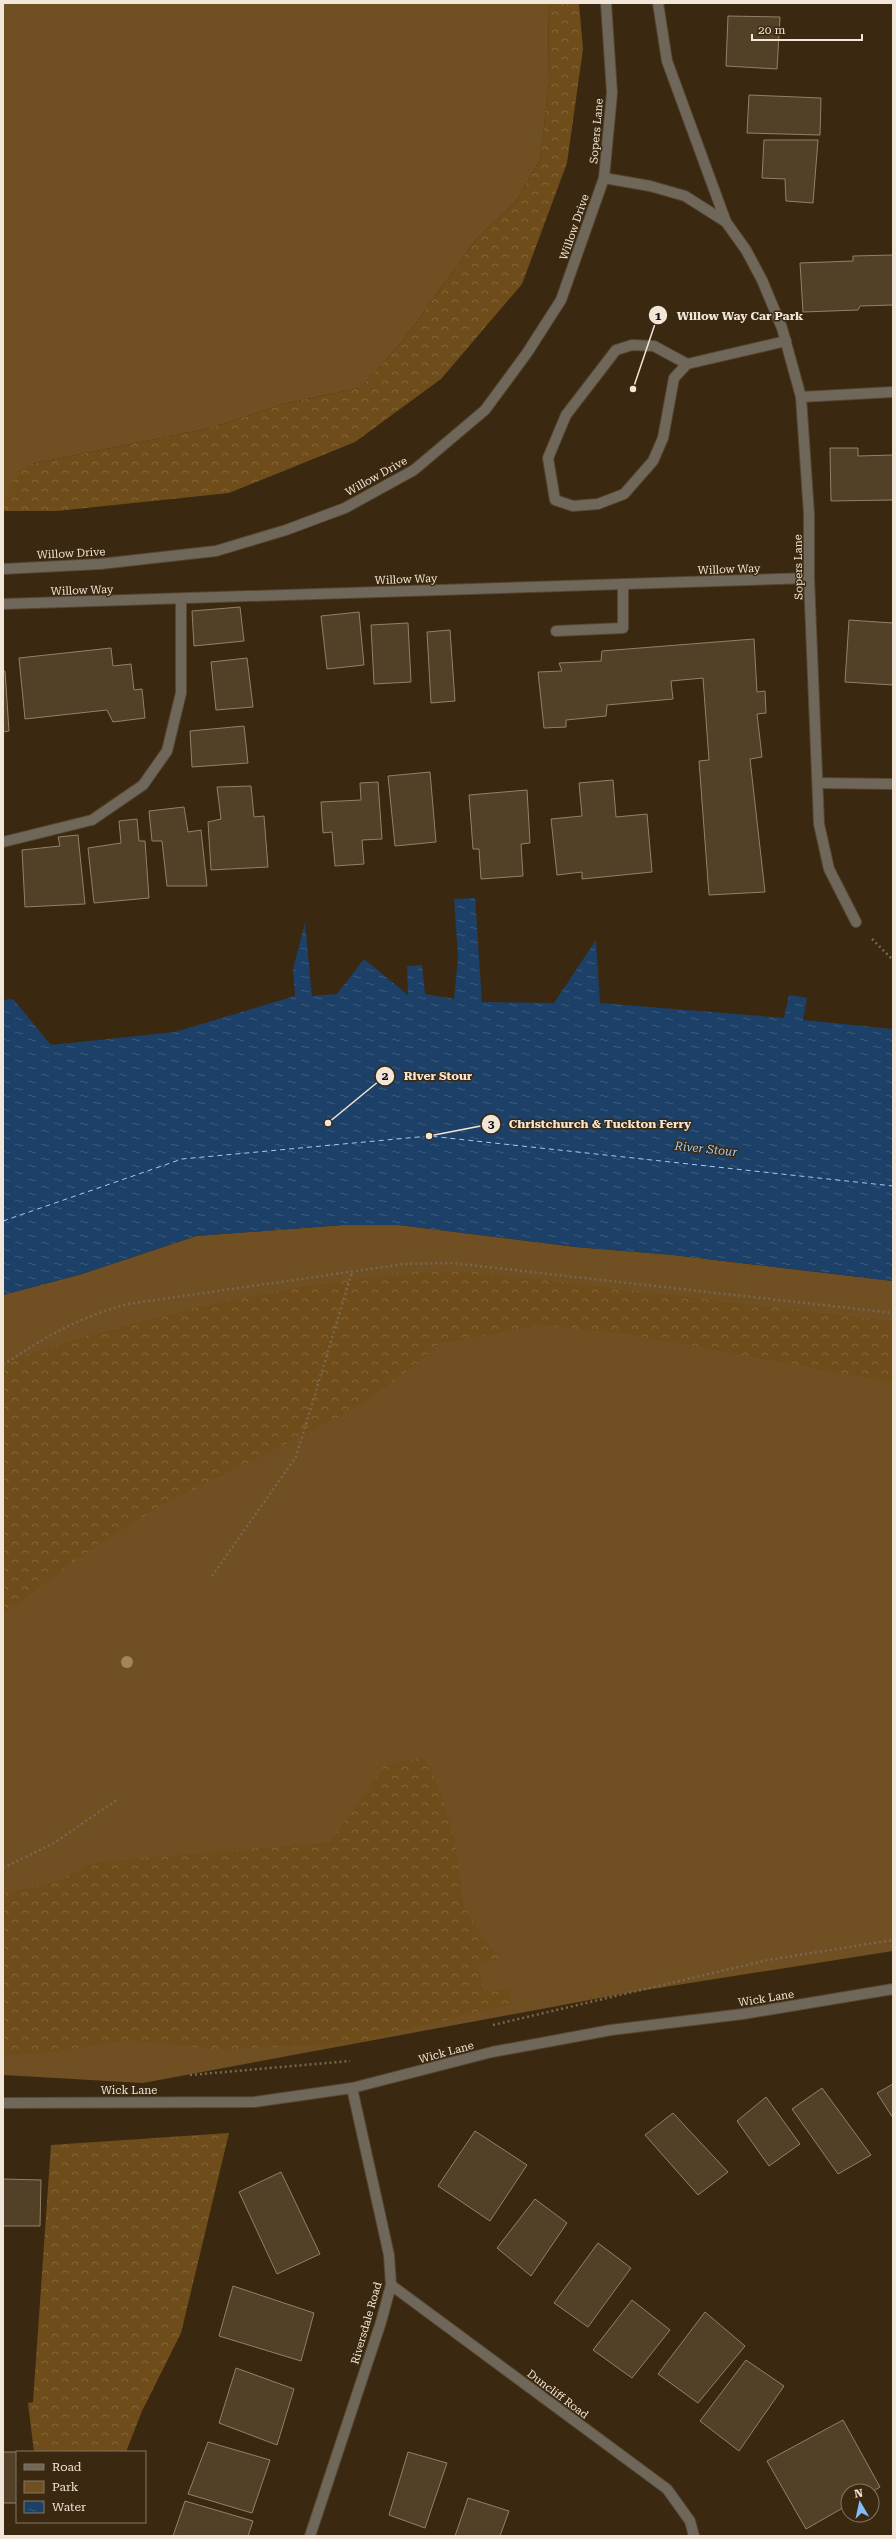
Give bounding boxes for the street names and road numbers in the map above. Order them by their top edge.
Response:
street label: Sopers Lane [587,98,606,164]
street label: Willow Drive [557,193,592,262]
street label: Willow Drive [343,454,409,499]
street label: Sopers Lane [791,534,806,600]
street label: Willow Drive [36,545,106,562]
street label: Willow Way [697,562,761,577]
street label: Willow Way [374,572,438,587]
street label: Willow Way [50,583,114,598]
street label: Wick Lane [737,1988,795,2009]
street label: Wick Lane [417,2039,475,2066]
street label: Wick Lane [101,2084,157,2097]
street label: Riversdale Road [348,2280,384,2366]
street label: Duncliff Road [525,2367,591,2422]

